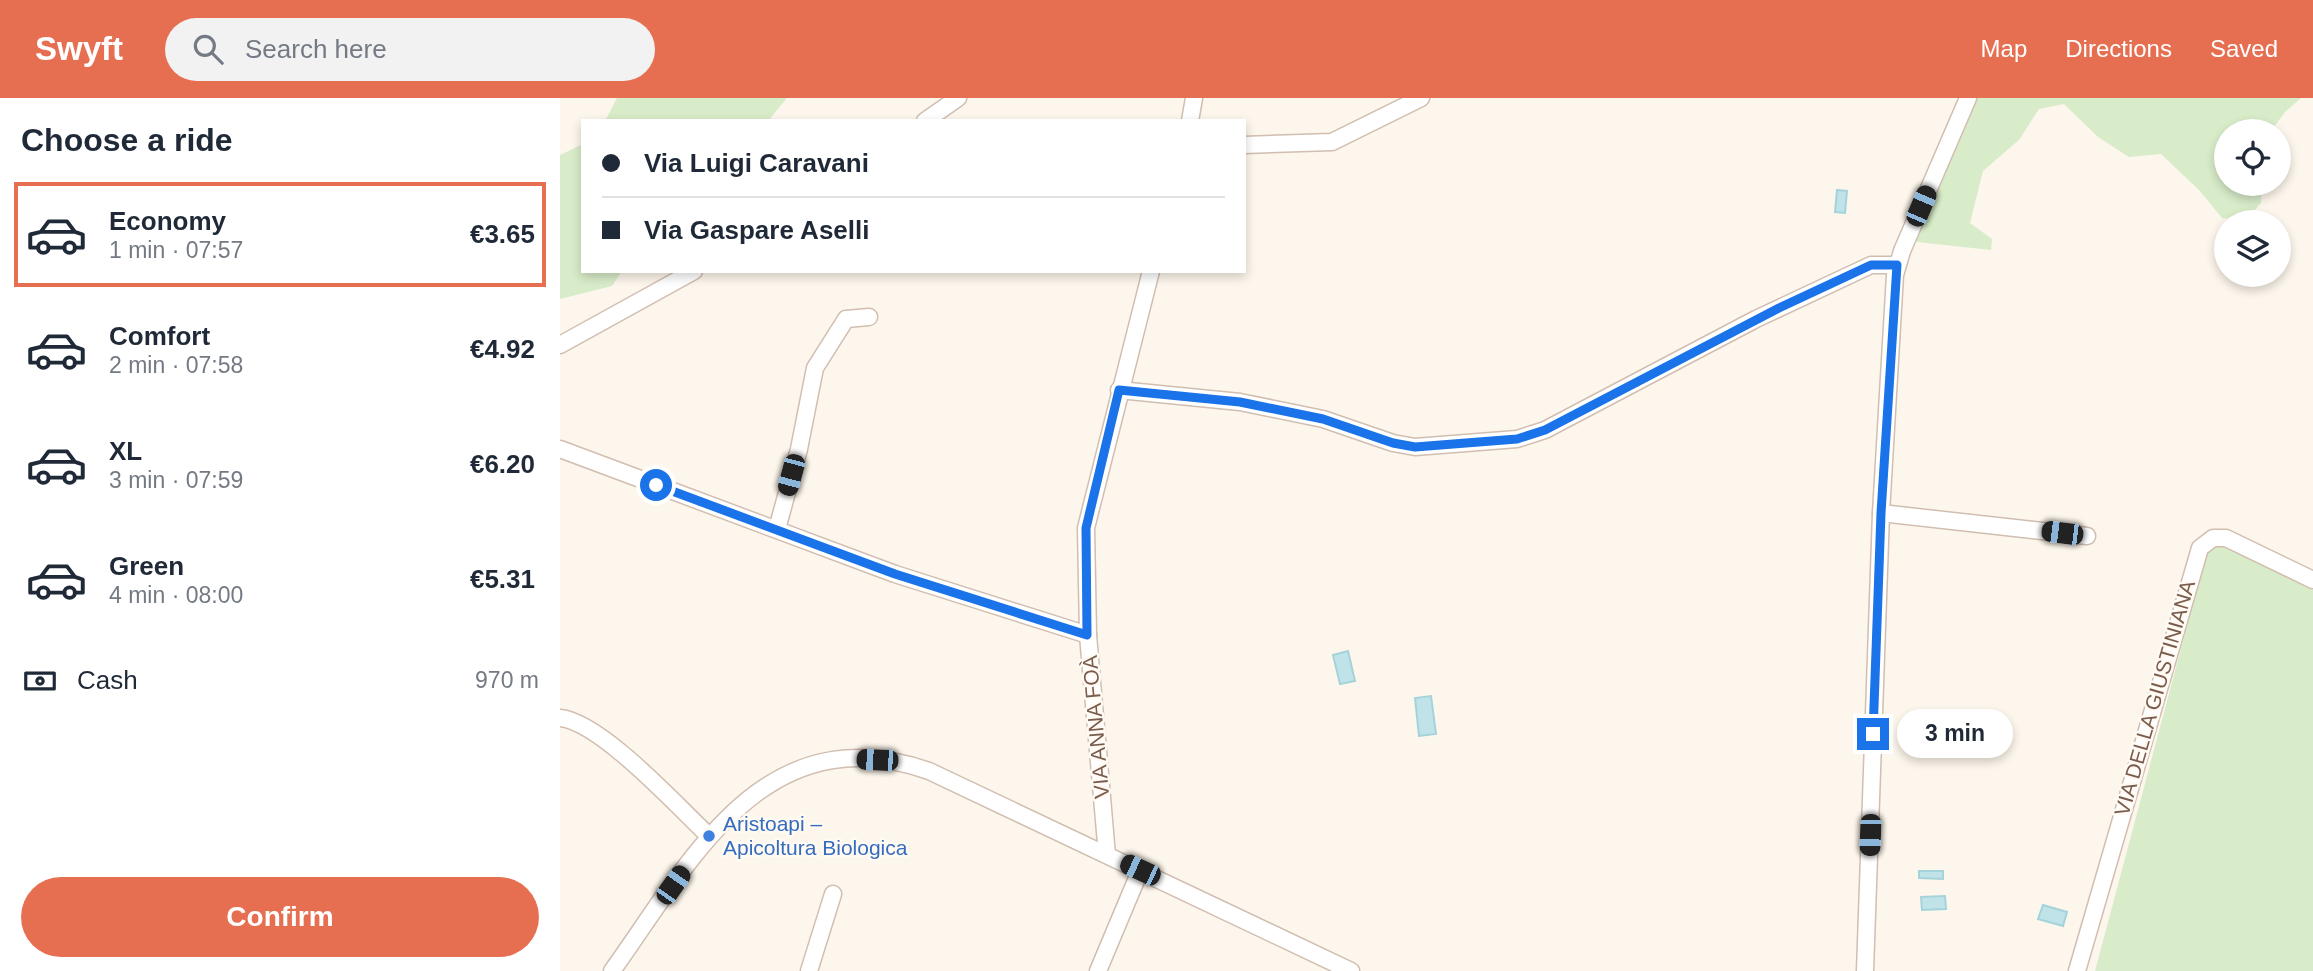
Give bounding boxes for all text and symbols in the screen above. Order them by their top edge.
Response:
search box [165,18,655,81]
text: Swyft [35,30,123,67]
icon: search [189,30,227,68]
text: Search here [245,34,387,64]
text: Map [1981,35,2027,62]
text: Directions [2065,35,2172,62]
text: Saved [2210,35,2278,62]
map controls [2214,119,2291,287]
button: locate [2214,119,2291,196]
text: Choose a ride [21,122,233,158]
text: Via Luigi Caravani [644,148,869,178]
car [1904,183,1939,229]
icon: car [25,203,88,266]
text: Economy [109,206,226,236]
button: layers [2214,210,2291,287]
text: Via Gaspare Aselli [644,215,869,245]
text: €3.65 [470,219,535,249]
text: 1 min · 07:57 [109,237,243,263]
icon: car [25,318,88,381]
text: Comfort [109,321,210,351]
text: €4.92 [470,334,535,364]
text: 2 min · 07:58 [109,352,243,378]
icon: car [25,433,88,496]
text: XL [109,436,142,466]
text: €6.20 [470,449,535,479]
car [776,452,807,498]
text: 3 min · 07:59 [109,467,243,493]
route start [640,469,672,501]
car [2040,520,2085,546]
icon: car [25,548,88,611]
text: Green [109,551,184,581]
text: €5.31 [470,564,535,594]
street label: VIA DELLA GIUSTINIANA [2110,577,2199,818]
text: 4 min · 08:00 [109,582,243,608]
street label: VIA ANNA FOÀ [1078,655,1113,800]
icon: cash [21,662,59,700]
text: Cash [77,665,138,695]
text: 970 m [475,667,539,693]
callout: 3 min [1898,710,2013,758]
route end [1857,718,1889,750]
text: 3 min [1925,720,1985,746]
car [856,749,899,771]
place label: Aristoapi – Apicoltura Biologica [723,812,908,859]
car [1859,814,1882,856]
marker: Aristoapi – Apicoltura Biologica [701,828,717,844]
car [1117,852,1164,888]
car [653,862,694,908]
button: Confirm [21,877,539,957]

